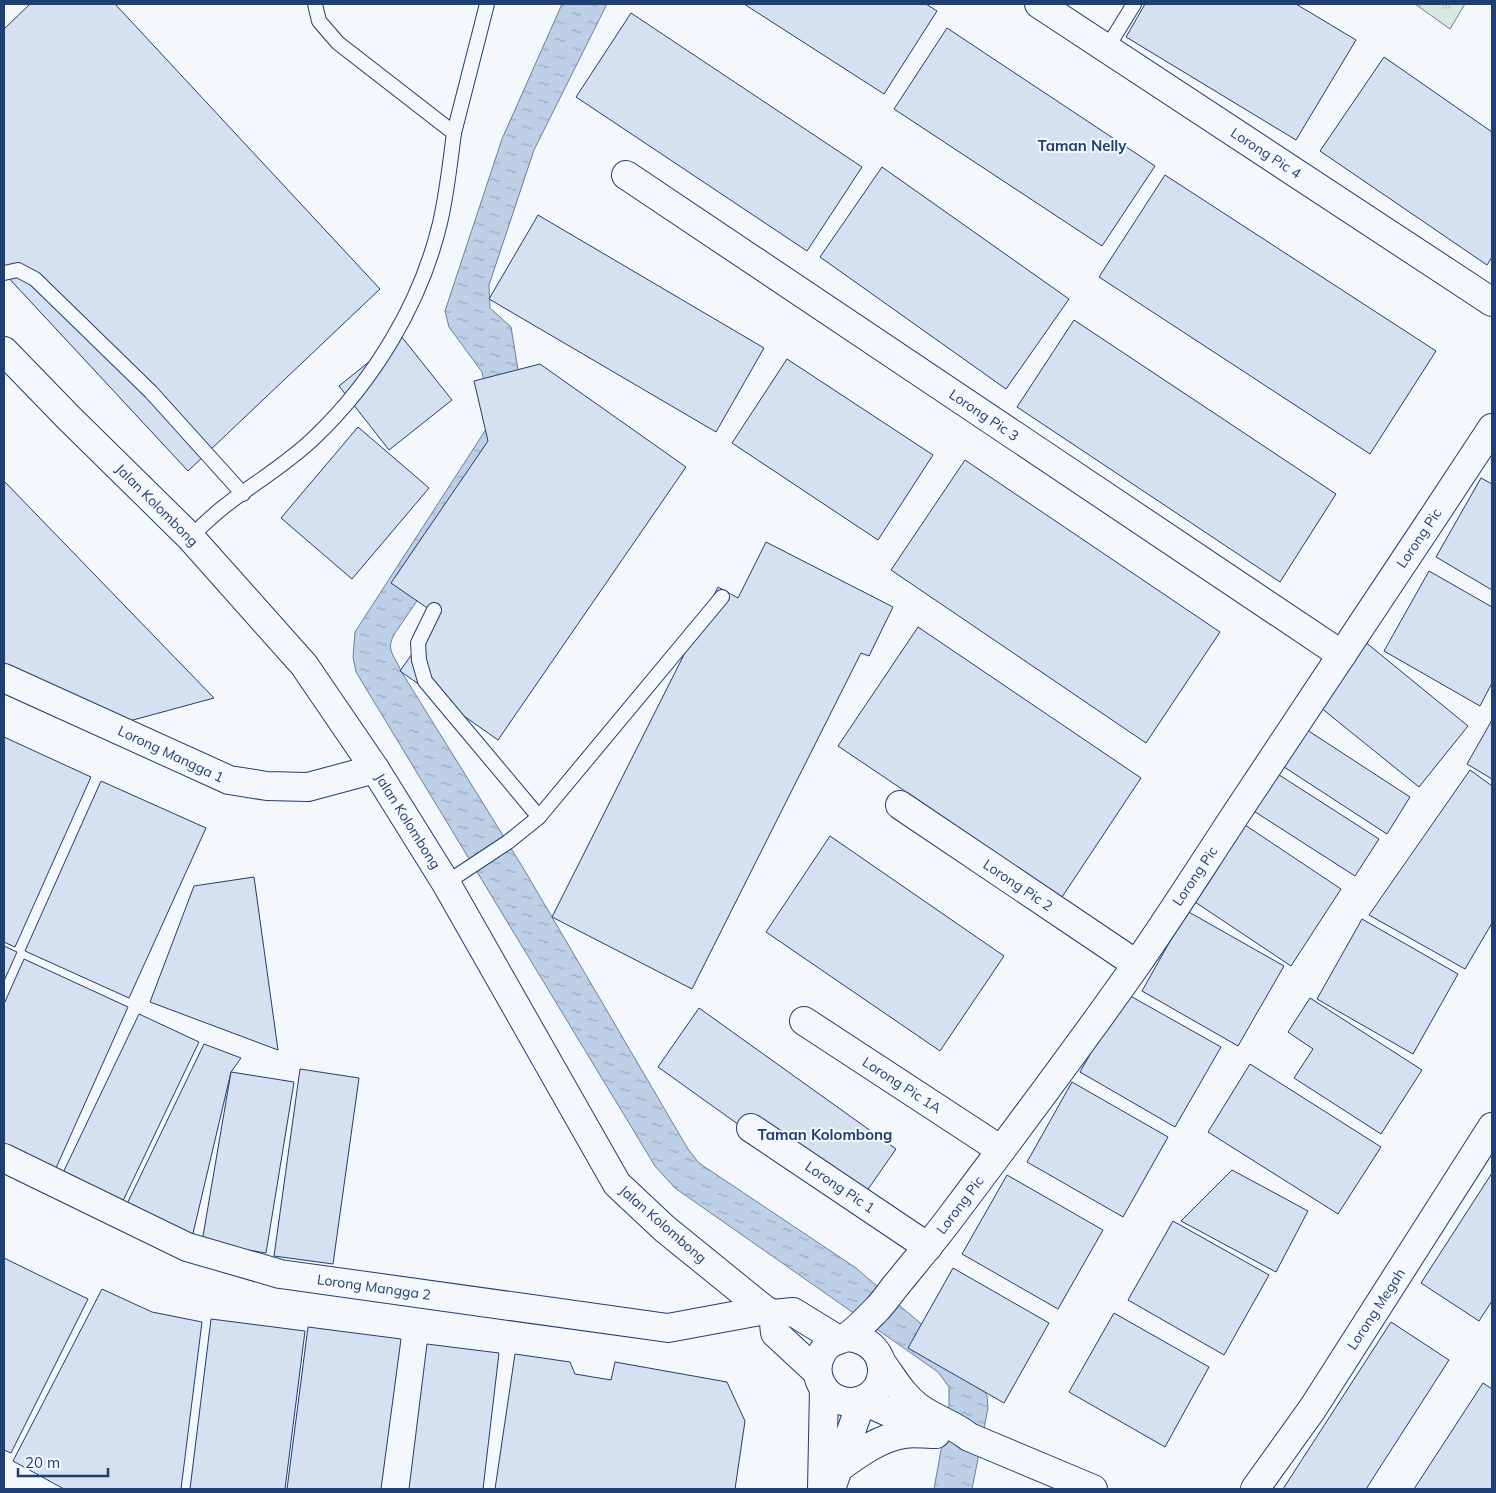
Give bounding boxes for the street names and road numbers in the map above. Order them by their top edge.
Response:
street label: Lorong Pic 4 [1227,124,1305,183]
street label: Lorong Pic 3 [946,385,1022,445]
street label: Jalan Kolombong [112,460,202,550]
street label: Lorong Pic [1392,505,1446,571]
street label: Lorong Mangga 1 [115,722,227,786]
street label: Jalan Kolombong [371,770,445,872]
street label: Lorong Pic [1168,843,1222,909]
street label: Lorong Pic 2 [980,855,1056,915]
street label: Lorong Pic 1A [859,1053,945,1118]
street label: Lorong Pic 1 [802,1157,878,1217]
street label: Lorong Pic [932,1172,988,1238]
street label: Jalan Kolombong [616,1181,710,1267]
street label: Lorong Megah [1343,1265,1409,1353]
street label: Lorong Mangga 2 [316,1270,432,1304]

